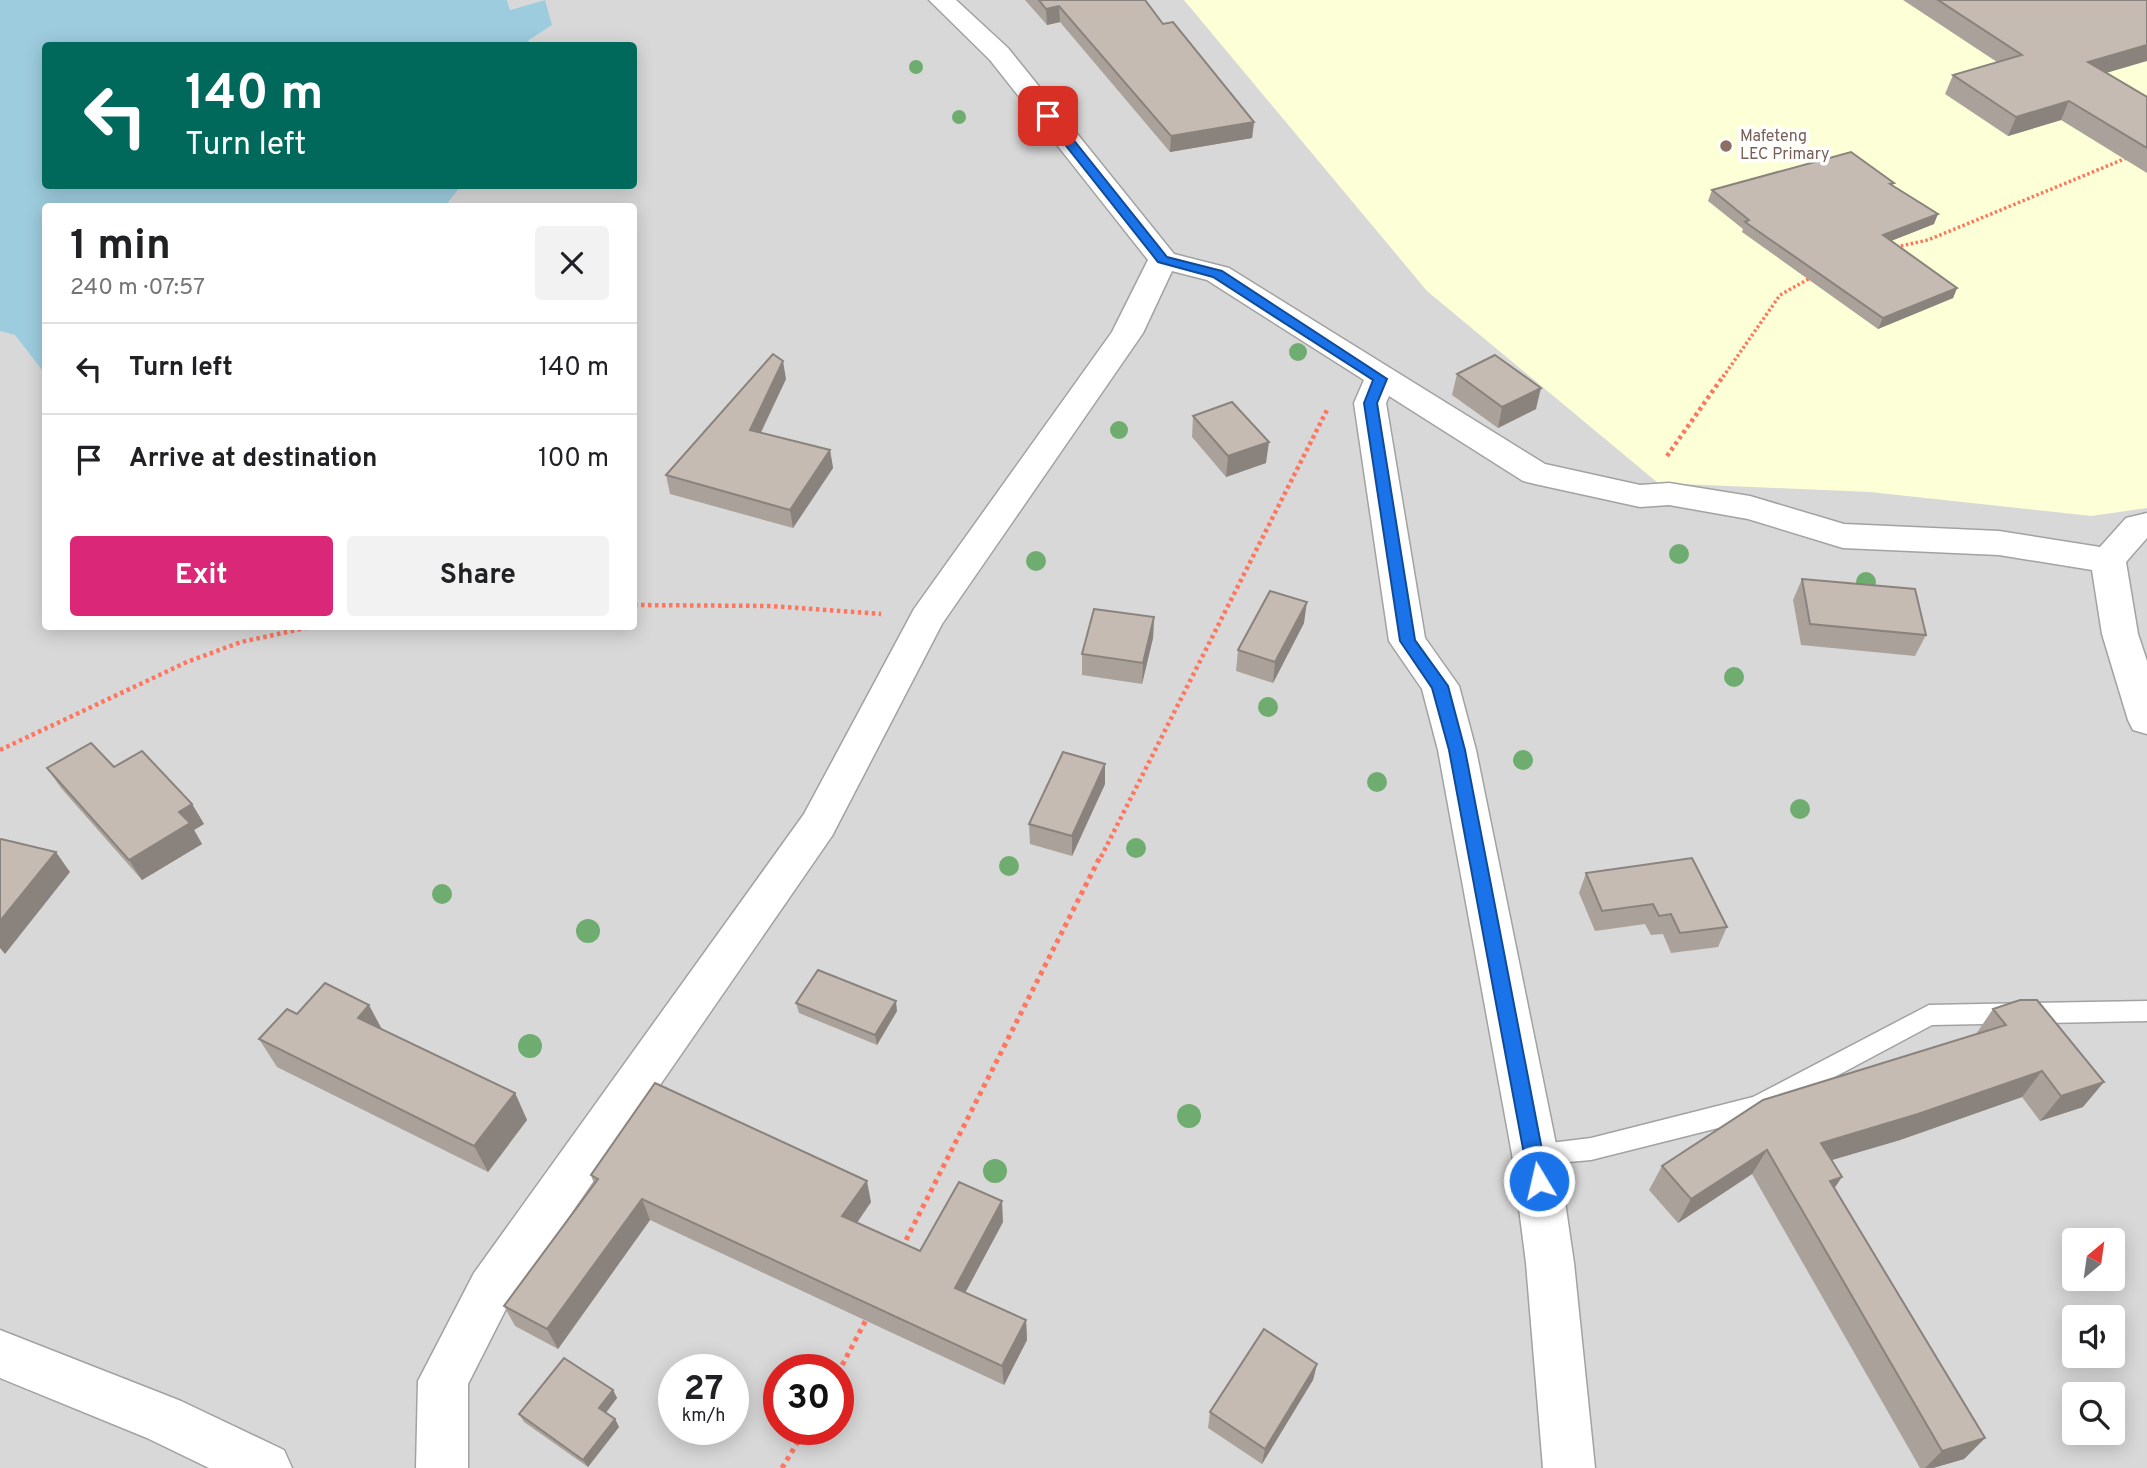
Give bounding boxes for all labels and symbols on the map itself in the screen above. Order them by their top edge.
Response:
pin [1018,86,1078,146]
place label: Mafeteng LEC Primary [1740,127,1830,165]
marker: Mafeteng LEC Primary [1718,138,1734,154]
position arrow [1502,1144,1576,1218]
north arrow [2062,1228,2124,1292]
speed limit sign: 30 [763,1354,854,1445]

